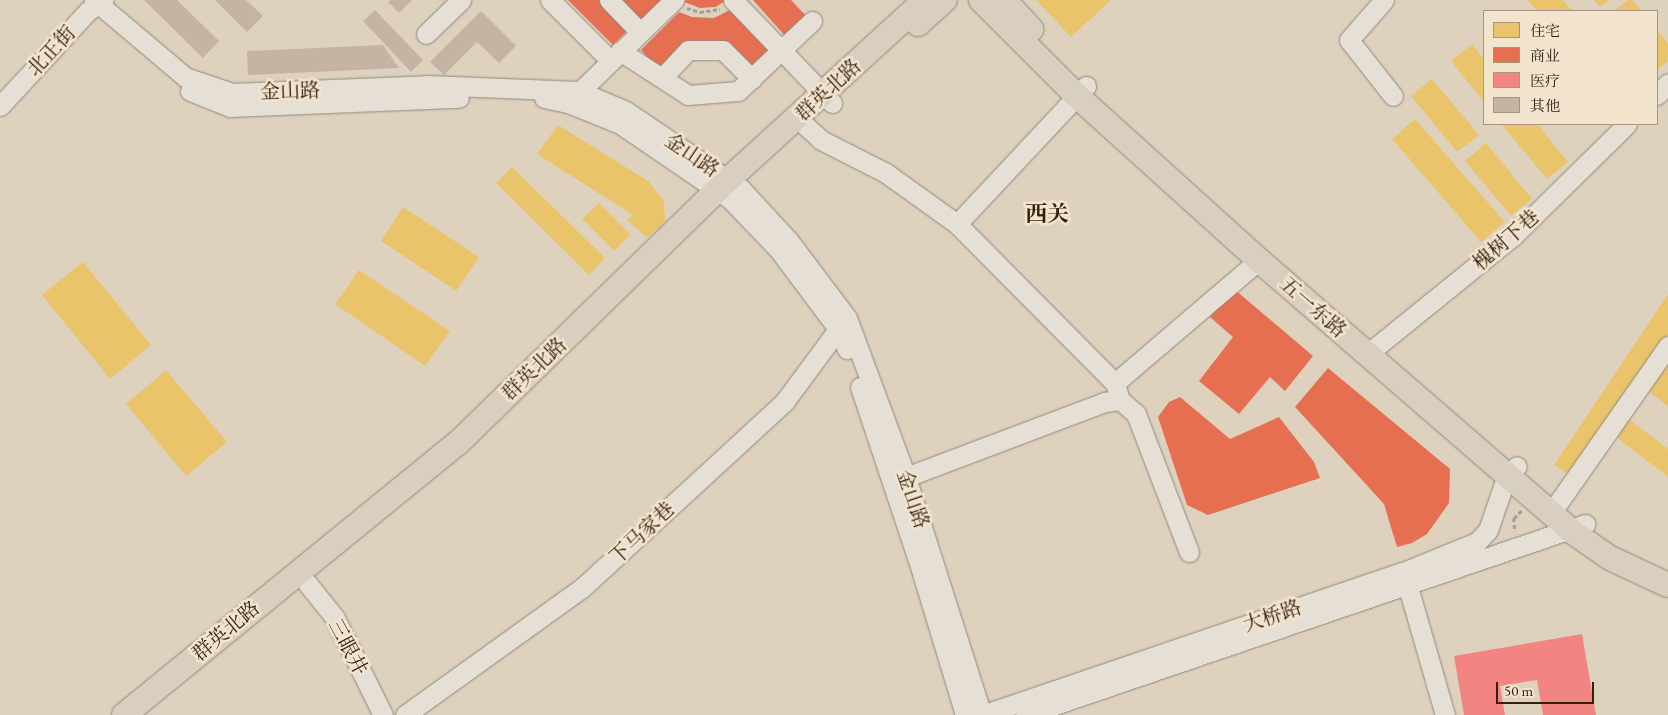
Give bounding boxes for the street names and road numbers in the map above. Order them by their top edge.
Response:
street label: 北正街 [22,21,80,81]
street label: 群英北路 [791,54,865,126]
street label: 金山路 [260,78,320,104]
street label: 金山路 [660,128,724,182]
street label: 槐树下巷 [1468,205,1544,275]
street label: 五一东路 [1275,272,1351,342]
street label: 群英北路 [497,333,571,405]
street label: 金山路 [892,467,934,531]
street label: 下马家巷 [605,497,679,569]
street label: 大桥路 [1240,595,1304,637]
street label: 群英北路 [188,596,264,666]
street label: 三眼井 [323,615,373,679]

